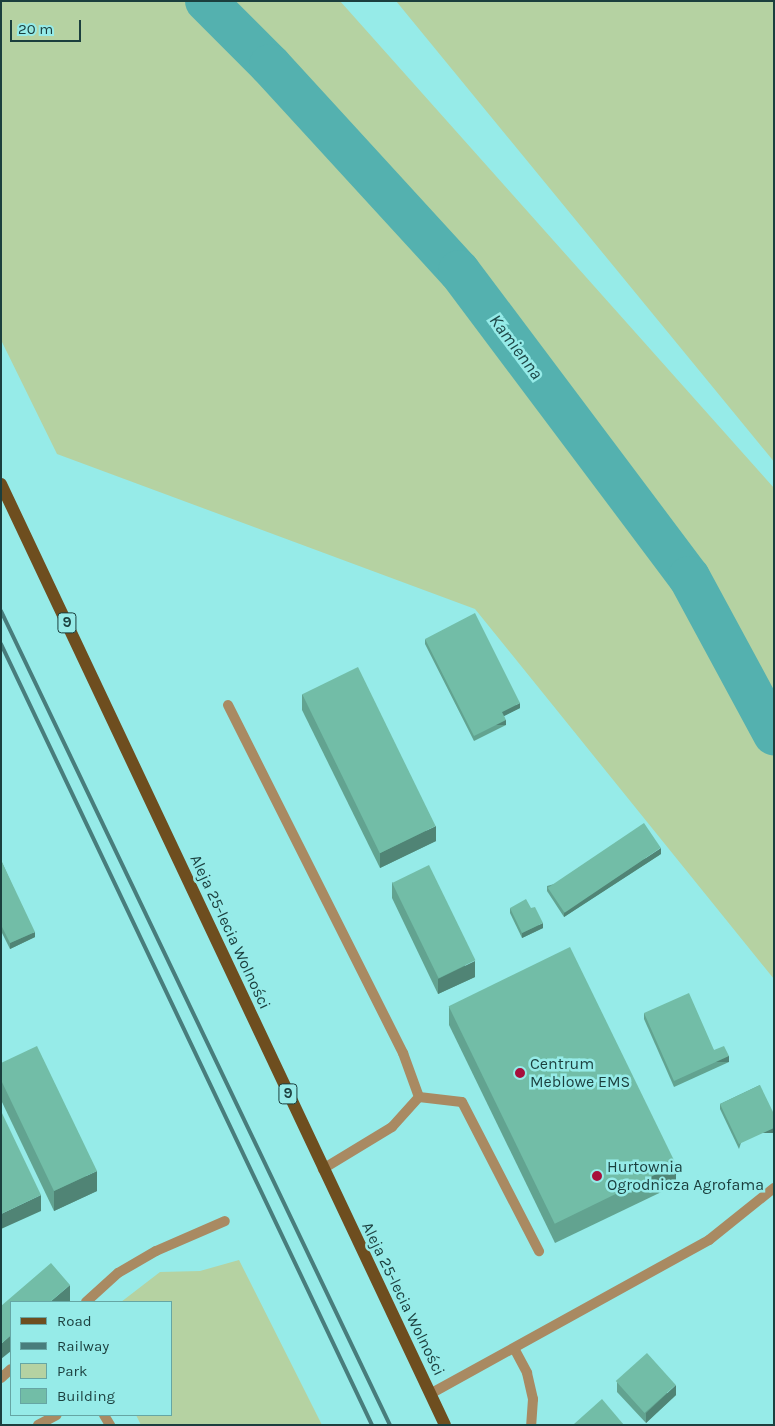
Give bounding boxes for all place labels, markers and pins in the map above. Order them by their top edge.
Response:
place label: Centrum Meblowe EMS [530,1054,630,1092]
marker: Centrum Meblowe EMS [514,1067,526,1079]
place label: Hurtownia Ogrodnicza Agrofama [607,1157,764,1195]
marker: Hurtownia Ogrodnicza Agrofama [591,1170,603,1182]

